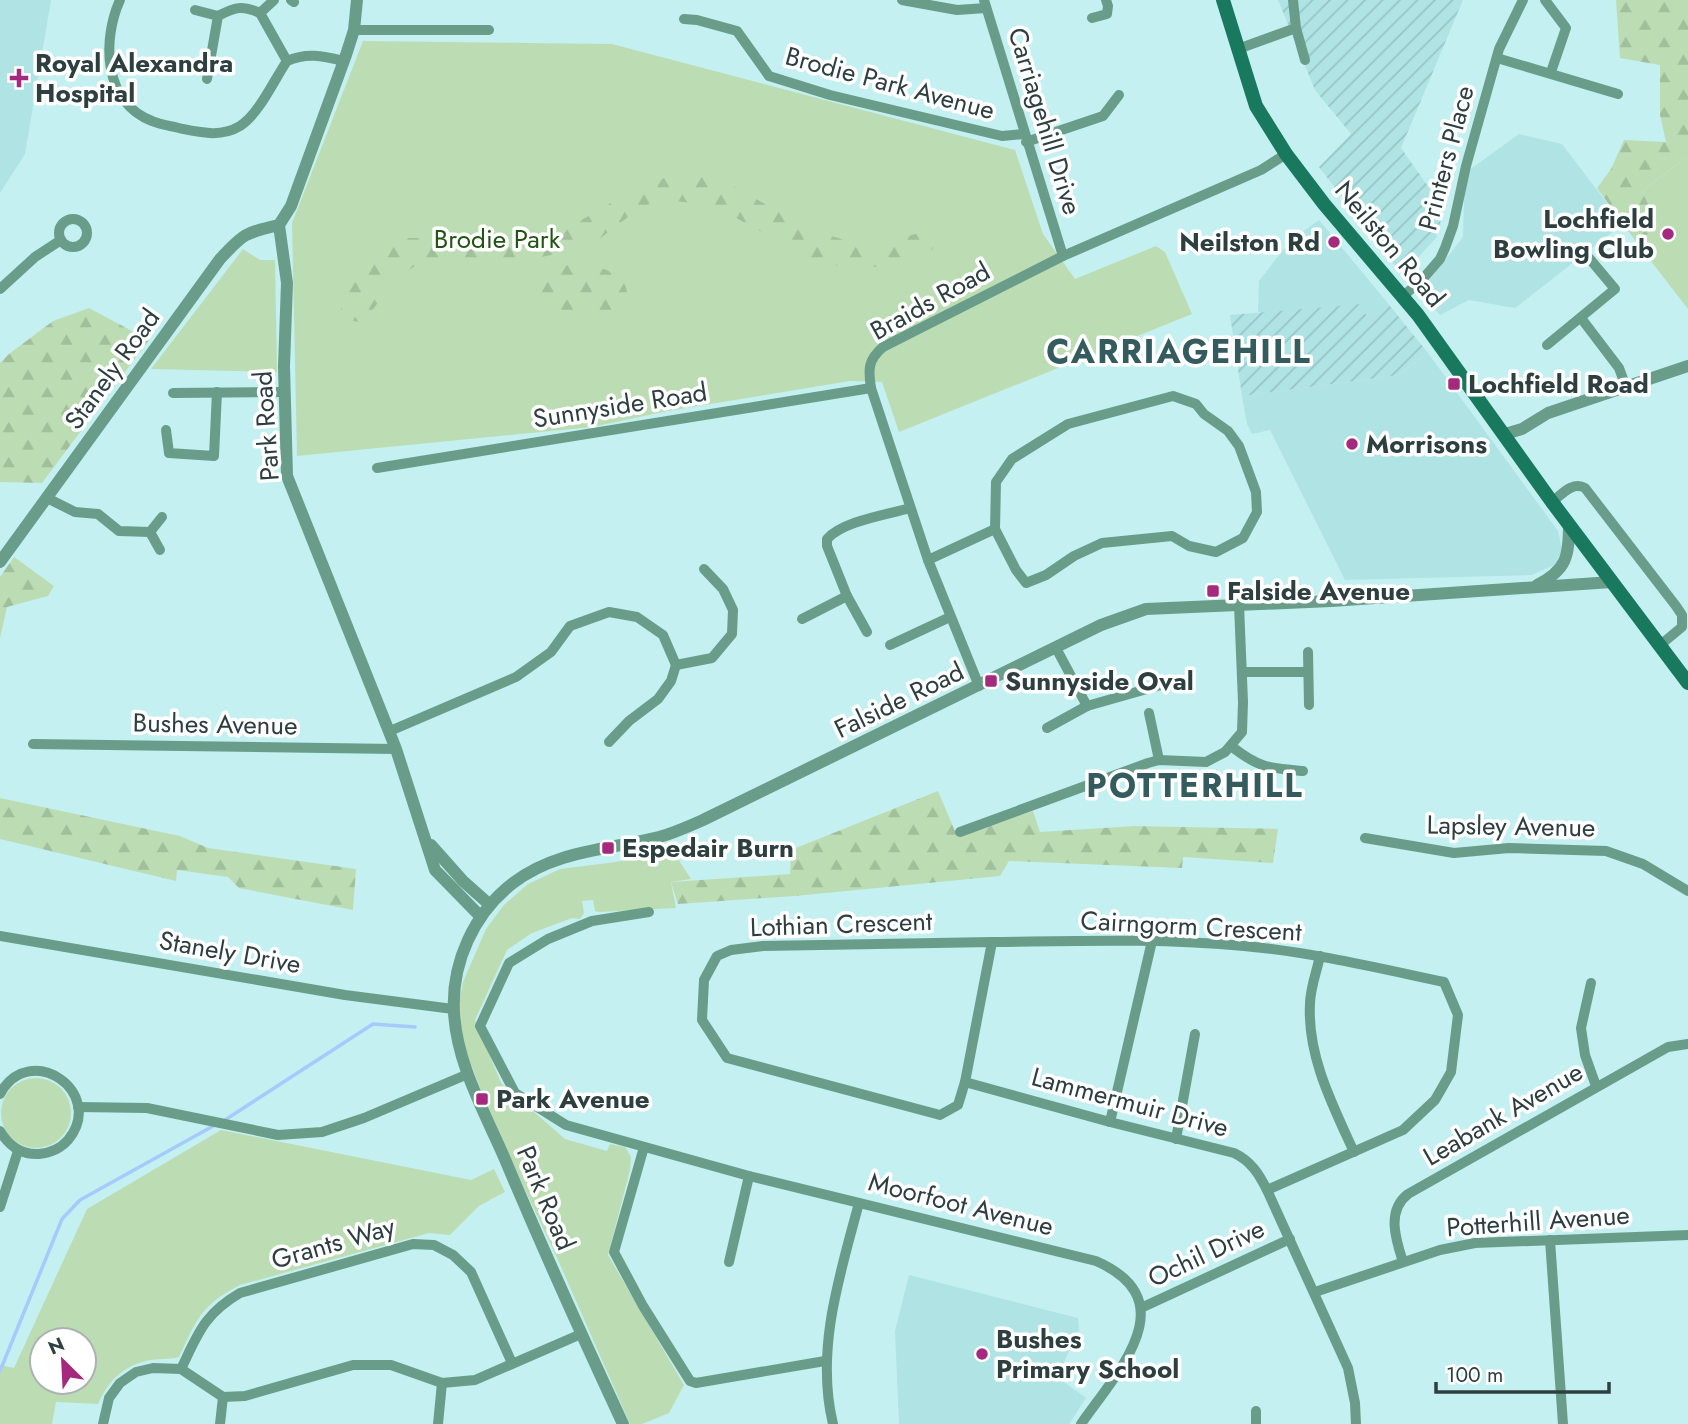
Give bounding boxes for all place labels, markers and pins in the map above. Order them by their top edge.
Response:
place label: Royal Alexandra Hospital [35,44,233,112]
marker: Royal Alexandra Hospital [9,68,29,88]
place label: Lochfield Bowling Club [1493,200,1654,268]
place label: Neilston Rd [1179,223,1320,261]
marker: Lochfield Bowling Club [1660,226,1676,242]
marker: Neilston Rd [1326,234,1342,250]
place label: Lochfield Road [1468,365,1649,403]
marker: Lochfield Road [1446,376,1462,392]
place label: Morrisons [1366,425,1487,463]
marker: Morrisons [1344,436,1360,452]
place label: Falside Avenue [1227,572,1410,610]
marker: Falside Avenue [1205,583,1221,599]
place label: Sunnyside Oval [1005,662,1194,700]
marker: Sunnyside Oval [983,673,999,689]
place label: Espedair Burn [622,829,794,867]
marker: Espedair Burn [600,840,616,856]
place label: Park Avenue [496,1080,650,1118]
marker: Park Avenue [474,1091,490,1107]
place label: Bushes Primary School [996,1320,1179,1388]
marker: Bushes Primary School [974,1346,990,1362]

